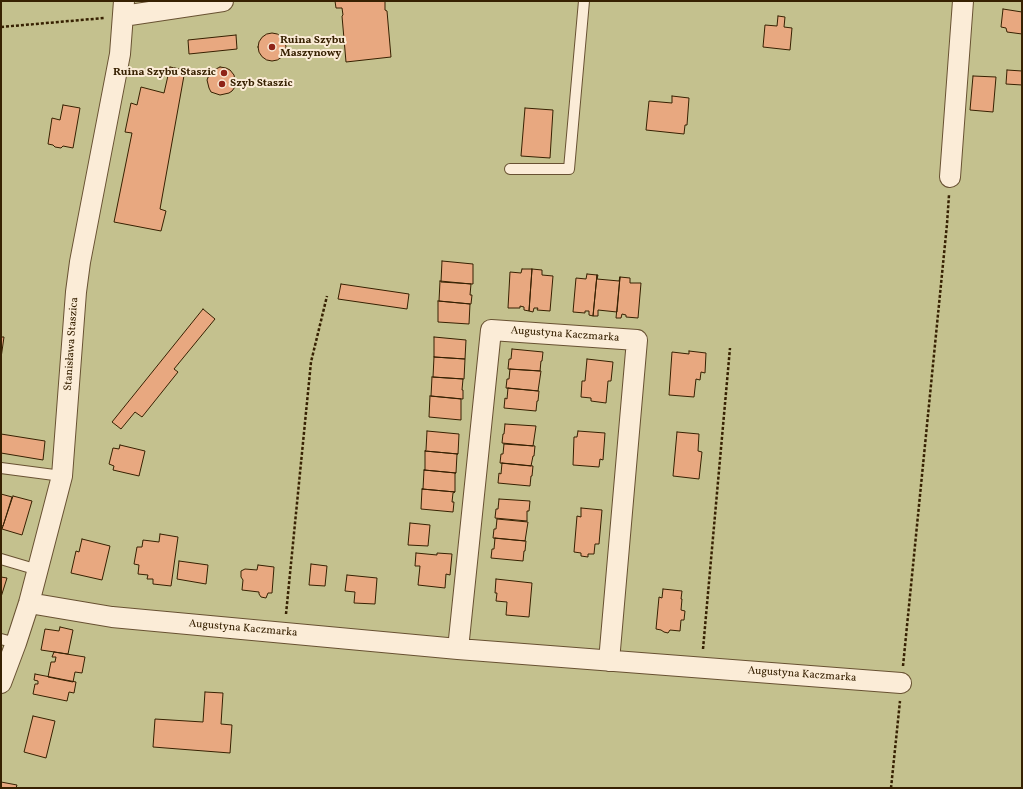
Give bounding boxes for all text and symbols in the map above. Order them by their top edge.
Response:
place label: Ruina Szybu Maszynowy [280,34,345,60]
marker: Ruina Szybu Maszynowy [267,42,277,52]
place label: Ruina Szybu Staszic [113,66,216,80]
marker: Ruina Szybu Staszic [219,68,229,78]
place label: Szyb Staszic [230,77,293,91]
marker: Szyb Staszic [217,79,227,89]
street label: Stanisława Staszica [62,297,82,391]
street label: Augustyna Kaczmarka [510,325,620,345]
street label: Augustyna Kaczmarka [188,618,298,640]
street label: Augustyna Kaczmarka [747,665,857,685]

